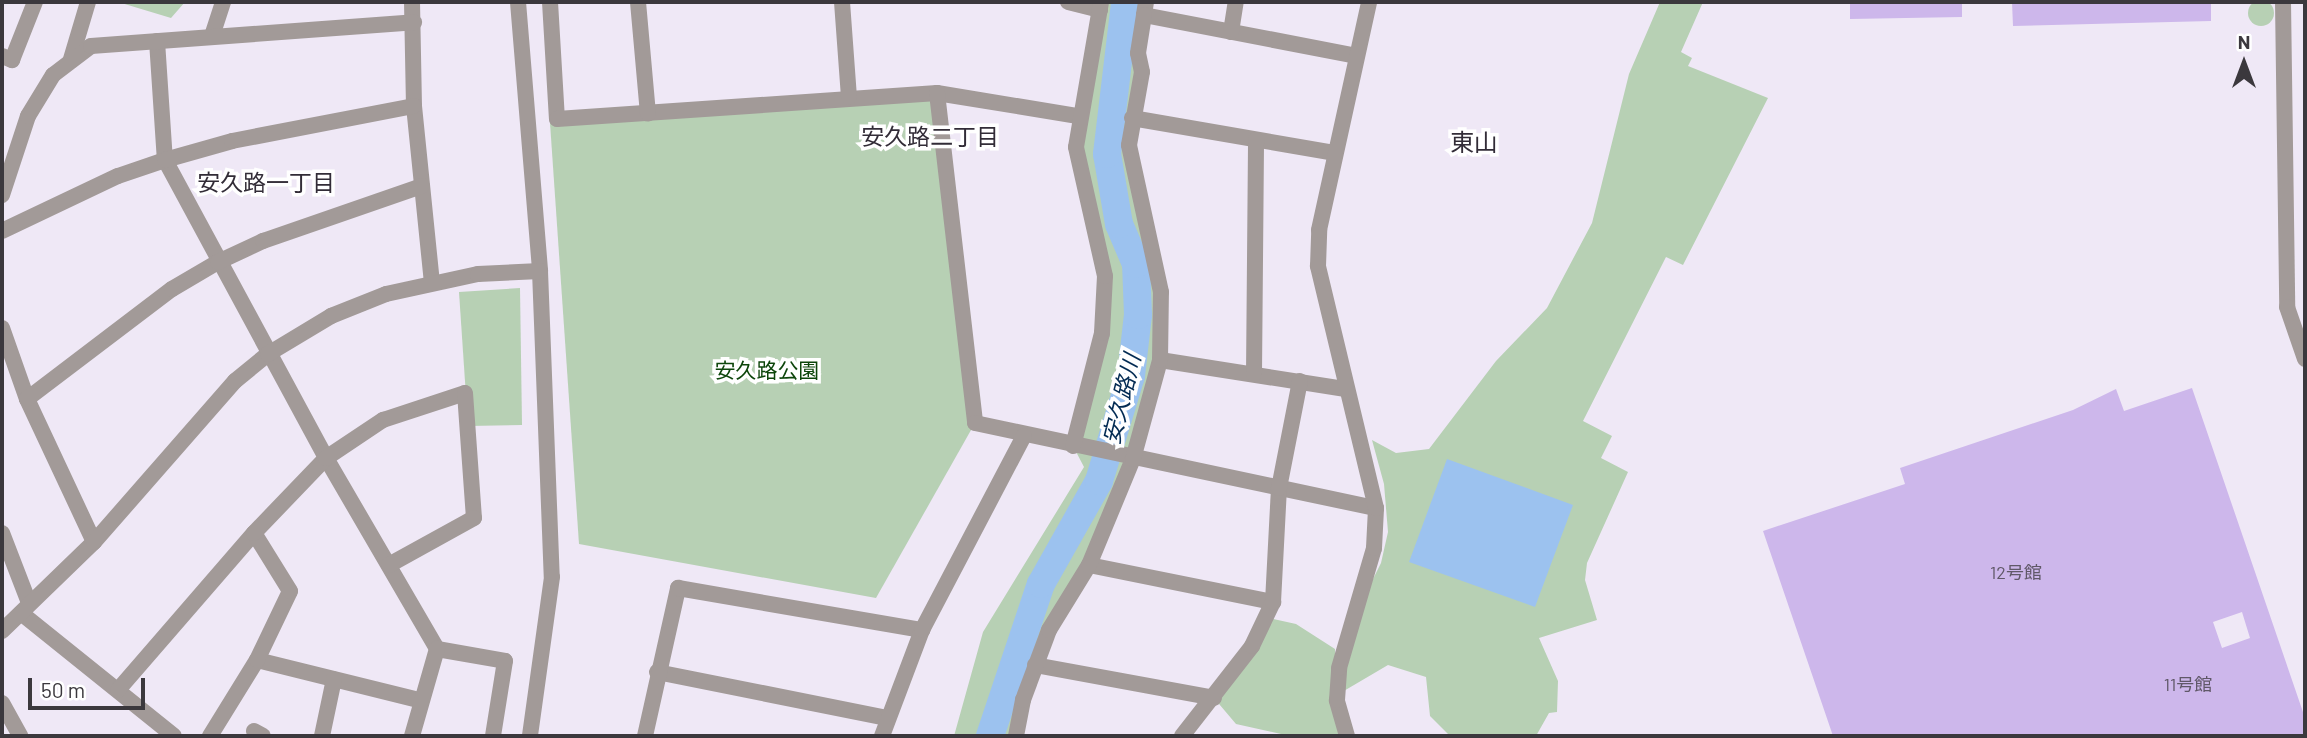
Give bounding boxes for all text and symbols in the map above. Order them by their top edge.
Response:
north arrow [2209,28,2279,98]
text: N [2238,30,2250,53]
district label: 安久路二丁目 [861,122,999,150]
district label: 東山 [1450,128,1498,156]
district label: 安久路一丁目 [197,168,335,196]
water label: 安久路川 [1096,351,1146,447]
park label: 安久路公園 [715,357,819,383]
house number: 12号館 [1990,561,2042,583]
scale bar [32,664,149,708]
house number: 11号館 [2164,673,2212,695]
text: 50 m [41,677,85,702]

